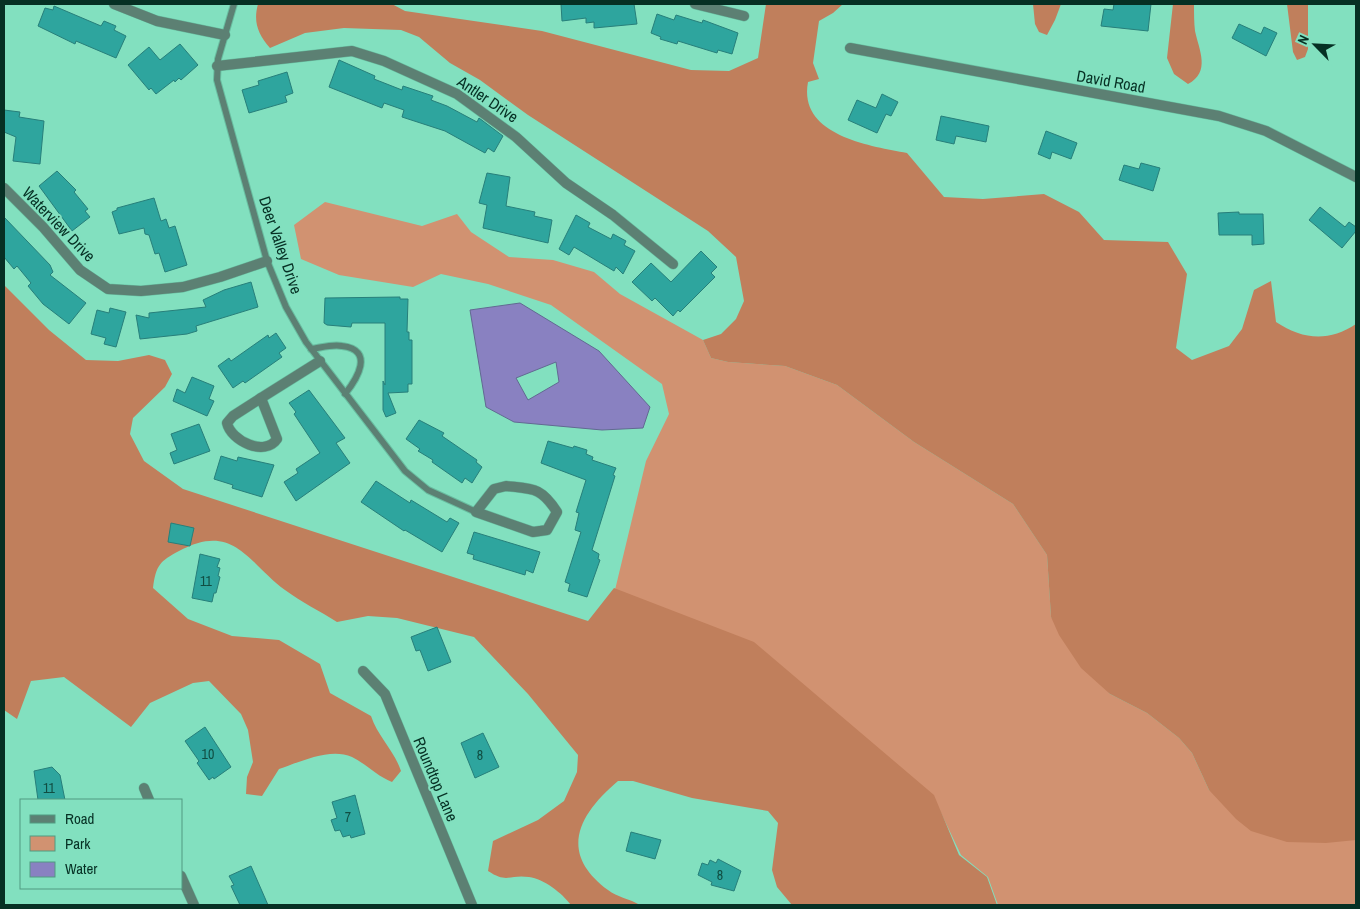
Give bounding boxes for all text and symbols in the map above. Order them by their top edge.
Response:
north arrow [1290,20,1340,70]
text: N [1293,32,1313,47]
street label: David Road [1075,64,1147,98]
street label: Antler Drive [452,70,523,127]
street label: Waterview Drive [18,182,100,266]
street label: Deer Valley Drive [254,193,308,297]
house number: 11 [200,572,213,590]
street label: Roundtop Lane [408,733,464,825]
house number: 10 [202,745,214,763]
house number: 8 [477,746,483,764]
house number: 11 [43,779,56,797]
legend [20,799,182,889]
text: Road [65,808,94,829]
house number: 7 [345,808,351,826]
text: Park [65,833,91,854]
text: Water [65,858,97,879]
house number: 8 [717,866,723,884]

